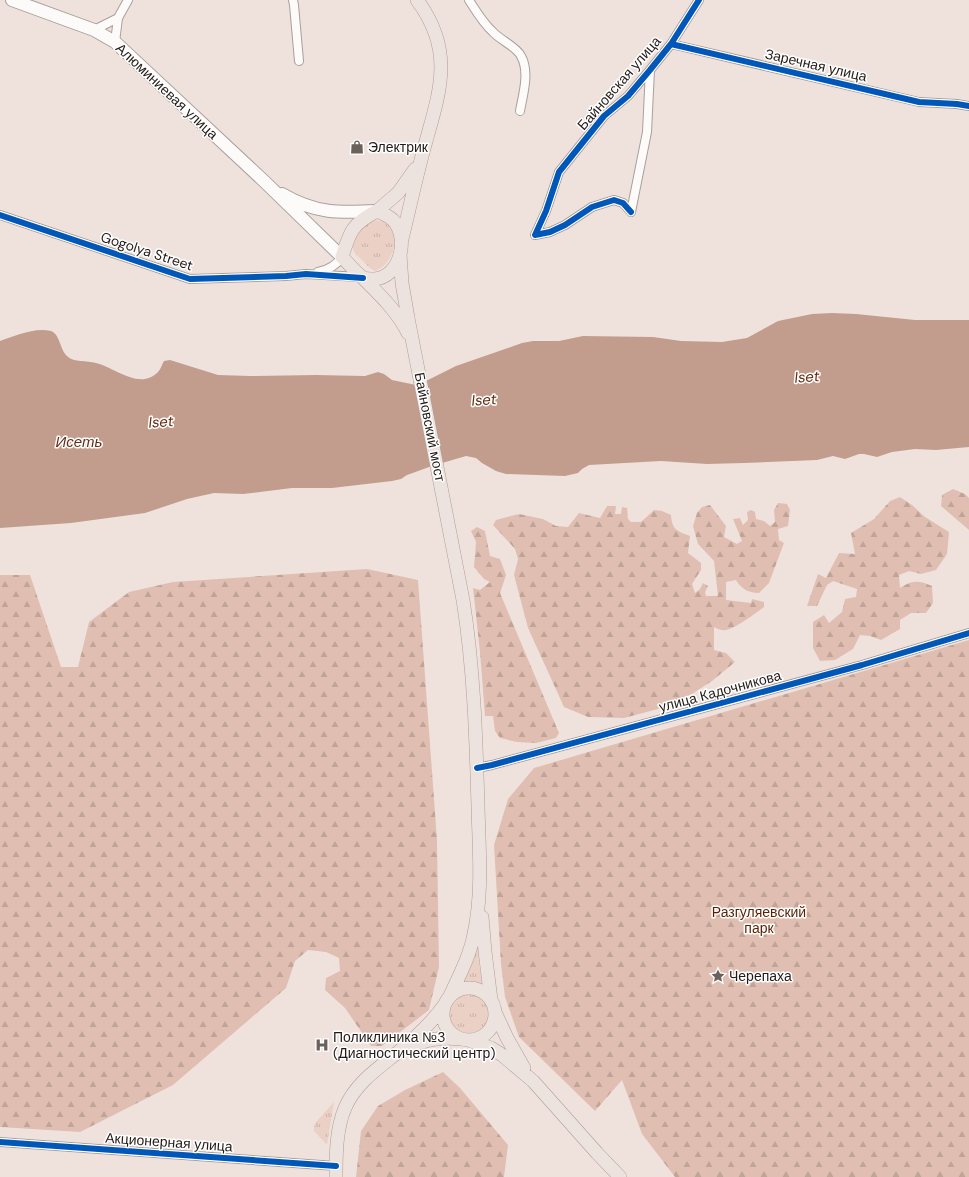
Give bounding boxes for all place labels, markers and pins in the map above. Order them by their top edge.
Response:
place label: Электрик [368,138,429,156]
shop icon: Электрик [349,139,365,155]
place label: Черепаха [729,967,792,985]
place icon: Черепаха [710,968,726,984]
place label: Поликлиника №3 (Диагностический центр) [333,1028,496,1062]
hospital icon: Поликлиника №3 (Диагностический центр) [314,1037,330,1053]

